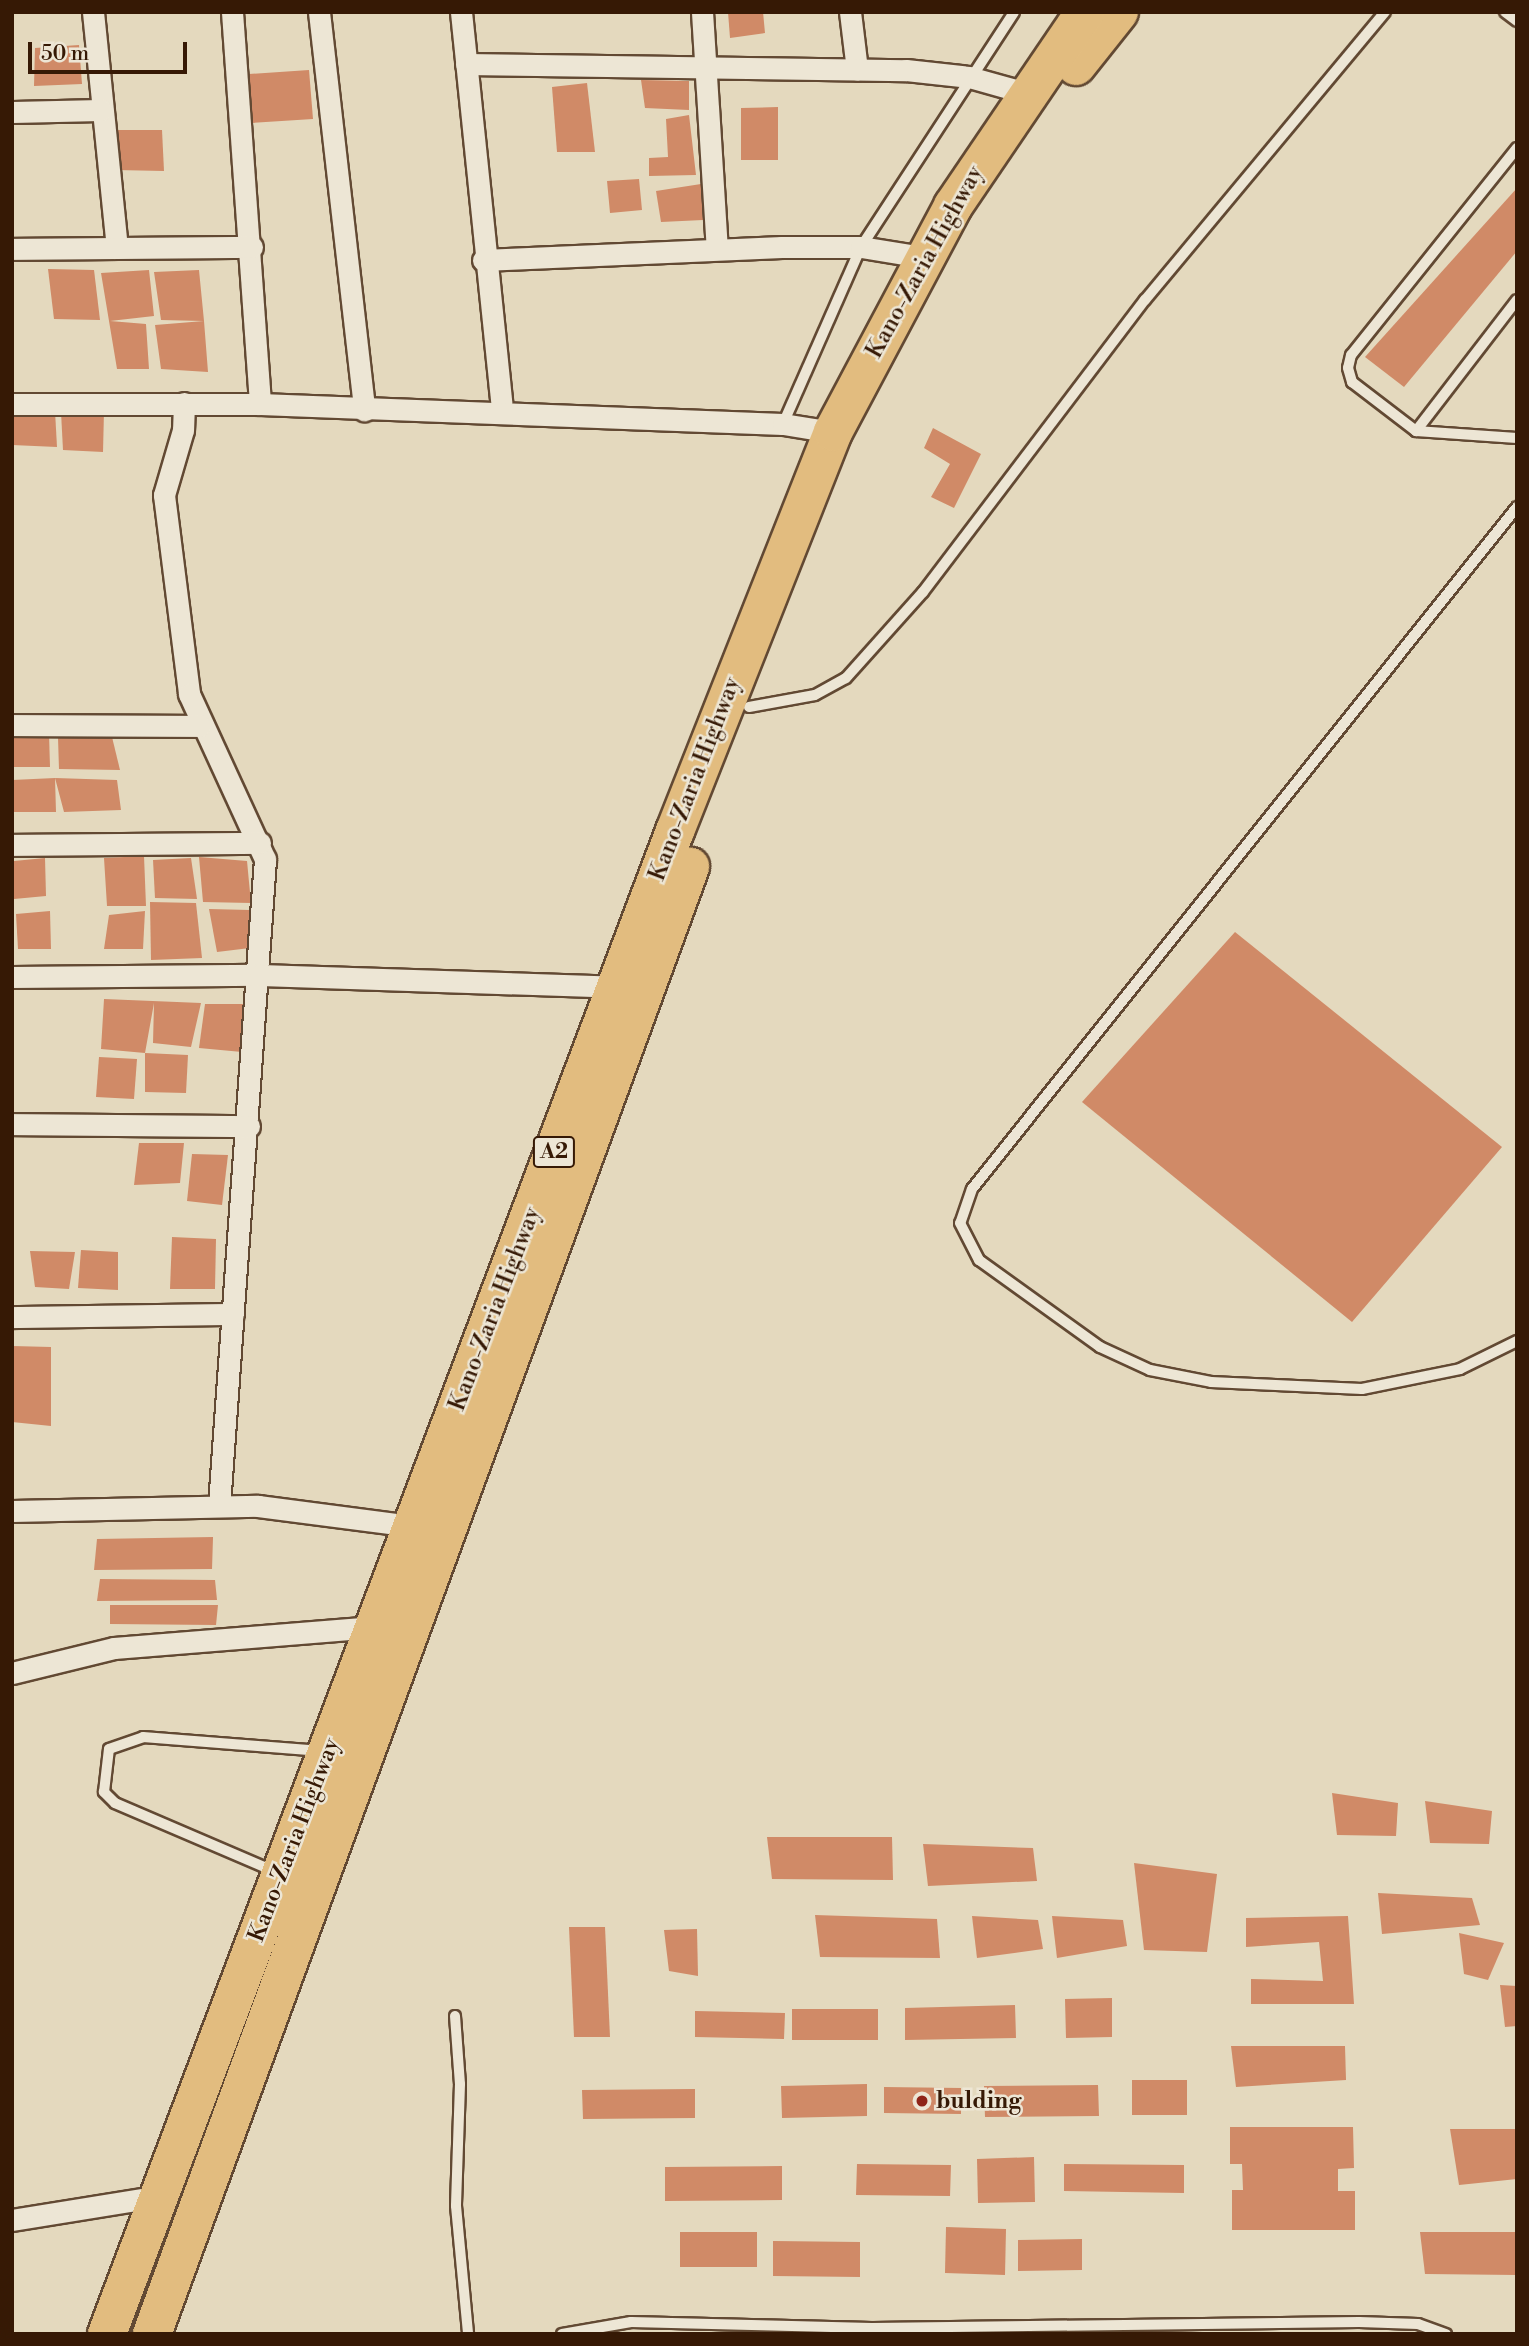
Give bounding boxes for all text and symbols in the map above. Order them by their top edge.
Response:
scale bar [32,28,191,72]
text: 50 m [41,41,89,67]
street label: Kano-Zaria Highway [861,161,989,363]
street label: Kano-Zaria Highway [643,673,747,885]
road number: A2 [531,1134,577,1170]
street label: Kano-Zaria Highway [443,1203,547,1415]
street label: Kano-Zaria Highway [242,1734,346,1946]
place label: bulding [936,2087,1021,2115]
marker: bulding [914,2093,930,2109]

